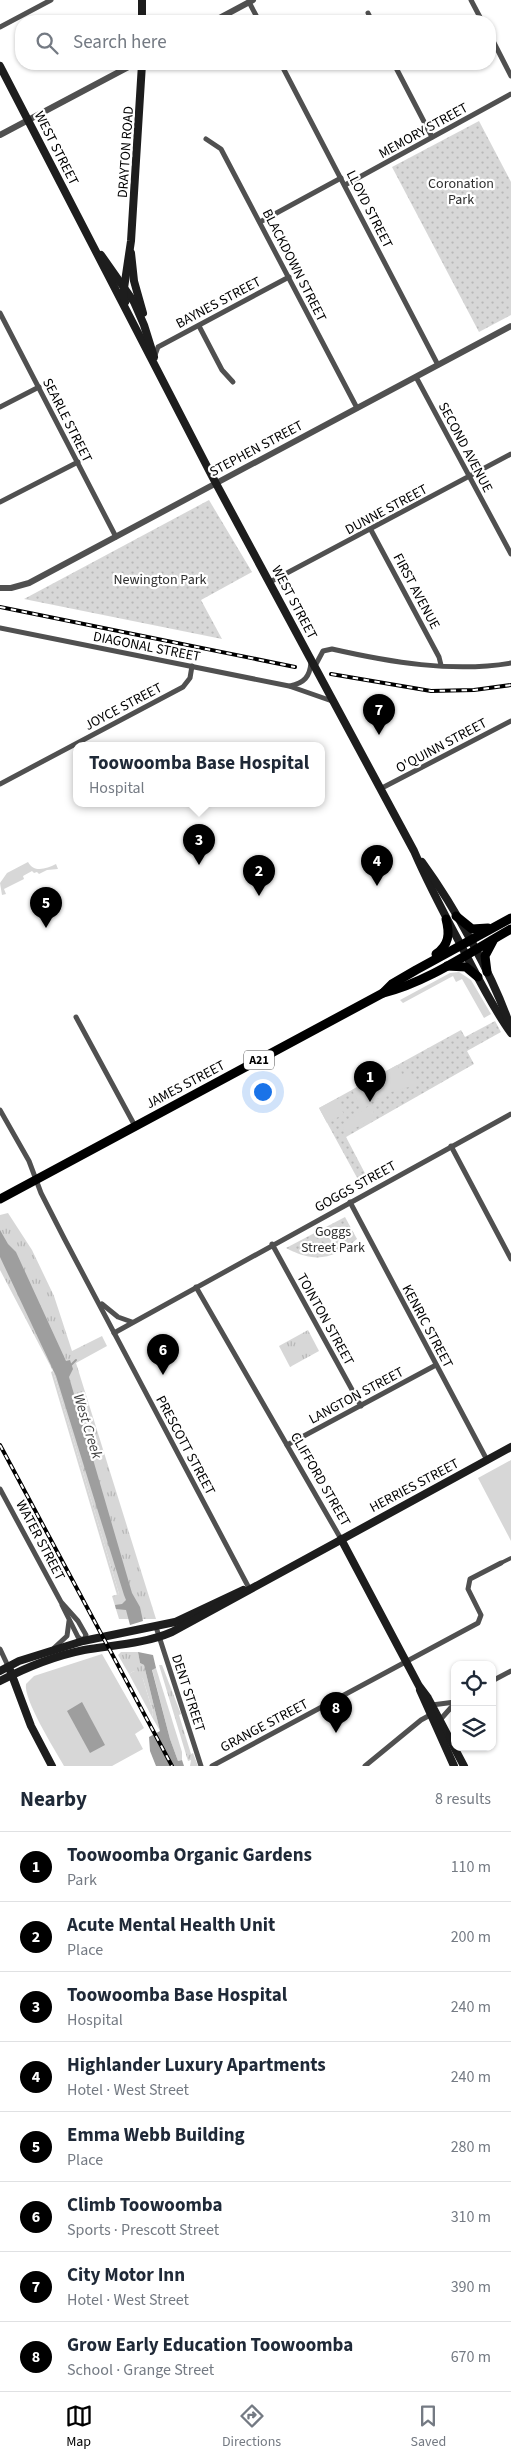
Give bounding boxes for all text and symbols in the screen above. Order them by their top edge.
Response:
search box [15,15,496,70]
icon: search [33,29,61,57]
text: Search here [73,29,167,56]
street label: MEMORY STREET [375,98,472,164]
street label: DRAYTON ROAD [113,105,139,199]
street label: WEST STREET [29,108,84,189]
street label: LLOYD STREET [341,167,398,252]
park label: Coronation Park [428,174,494,210]
street label: BLACKDOWN STREET [257,206,331,326]
street label: BAYNES STREET [172,272,265,334]
street label: SEARLE STREET [37,375,97,467]
street label: SECOND AVENUE [433,399,497,496]
street label: STEPHEN STREET [206,416,307,482]
street label: DUNNE STREET [342,479,432,540]
street label: FIRST AVENUE [388,550,445,633]
street label: WEST STREET [266,562,322,643]
park label: Newington Park [113,570,207,590]
street label: DIAGONAL STREET [91,627,203,667]
street label: JOYCE STREET [81,678,166,736]
pin: 7 [363,694,395,735]
street label: O'QUINN STREET [392,713,491,778]
popup [73,742,325,807]
text: Toowoomba Base Hospital [89,750,309,777]
text: Hospital [89,777,145,799]
pin: 3 [183,824,215,865]
pin: 4 [361,845,393,886]
pin: 2 [243,855,275,896]
pin: 5 [30,887,62,928]
road number: A21 [244,1050,274,1070]
street label: JAMES STREET [142,1055,229,1114]
pin: 1 [354,1061,386,1102]
your location [250,1079,276,1105]
street label: GOGGS STREET [311,1156,400,1218]
park label: Goggs Street Park [301,1222,365,1258]
street label: TOINTON STREET [292,1270,359,1370]
street label: KENRIC STREET [397,1281,458,1372]
pin: 6 [147,1334,179,1375]
street label: LANGTON STREET [305,1362,408,1429]
water label: West Creek [68,1391,108,1462]
street label: PRESCOTT STREET [150,1392,220,1499]
street label: CLIFFORD STREET [285,1429,355,1531]
street label: HERRIES STREET [366,1454,463,1518]
street label: WATER STREET [11,1497,70,1585]
street label: DENT STREET [166,1652,210,1735]
map controls [451,1661,496,1751]
button: locate [451,1661,496,1706]
pin: 8 [320,1692,352,1733]
street label: GRANGE STREET [217,1694,312,1757]
button: layers [451,1706,496,1751]
text: Nearby [20,1784,87,1814]
text: 8 results [435,1788,491,1810]
text: Toowoomba Organic Gardens [67,1842,312,1869]
text: 1 [32,1856,40,1878]
text: 110 m [451,1856,491,1878]
text: Park [67,1869,97,1891]
text: Acute Mental Health Unit [67,1912,275,1939]
text: 2 [32,1926,40,1948]
text: 200 m [451,1926,491,1948]
text: Place [67,1939,103,1961]
text: Toowoomba Base Hospital [67,1982,287,2009]
text: 3 [32,1996,40,2018]
text: 240 m [451,1996,491,2018]
text: Hospital [67,2009,123,2031]
text: Highlander Luxury Apartments [67,2052,326,2079]
text: 4 [32,2066,40,2088]
text: 240 m [451,2066,491,2088]
text: Hotel · West Street [67,2079,189,2101]
text: Emma Webb Building [67,2122,245,2149]
text: 5 [32,2136,40,2158]
text: 280 m [451,2136,491,2158]
text: Place [67,2149,103,2171]
text: Climb Toowoomba [67,2192,222,2219]
text: 6 [32,2206,40,2228]
text: 310 m [451,2206,491,2228]
text: Sports · Prescott Street [67,2219,219,2241]
text: City Motor Inn [67,2262,185,2289]
text: 7 [32,2276,40,2298]
text: 390 m [451,2276,491,2298]
text: Hotel · West Street [67,2289,189,2311]
text: Grow Early Education Toowoomba [67,2332,353,2359]
text: 8 [32,2346,40,2368]
text: 670 m [451,2346,491,2368]
text: School · Grange Street [67,2359,214,2381]
tab: Map [65,2402,93,2452]
tab: Directions [222,2402,281,2452]
tab: Saved [411,2402,446,2452]

